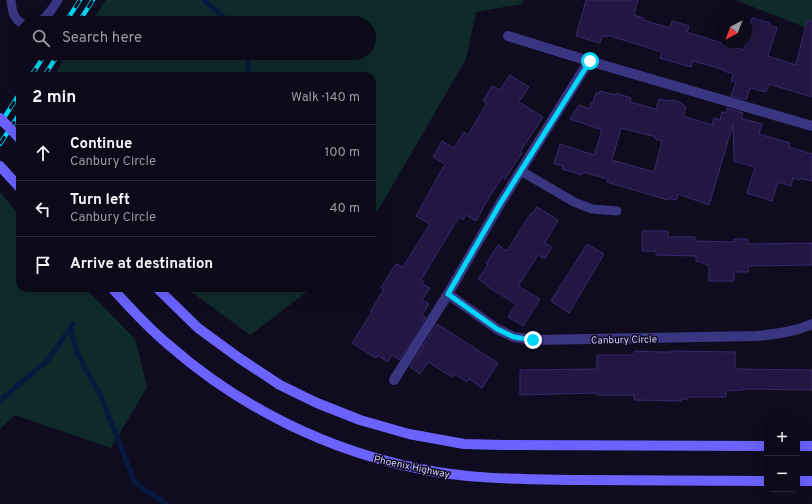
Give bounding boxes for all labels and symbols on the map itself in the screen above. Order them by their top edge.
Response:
north arrow [716,12,752,48]
route start [581,52,599,70]
route end [524,331,542,349]
street label: Canbury Circle [591,333,657,348]
street label: Phoenix Highway [373,453,451,482]

